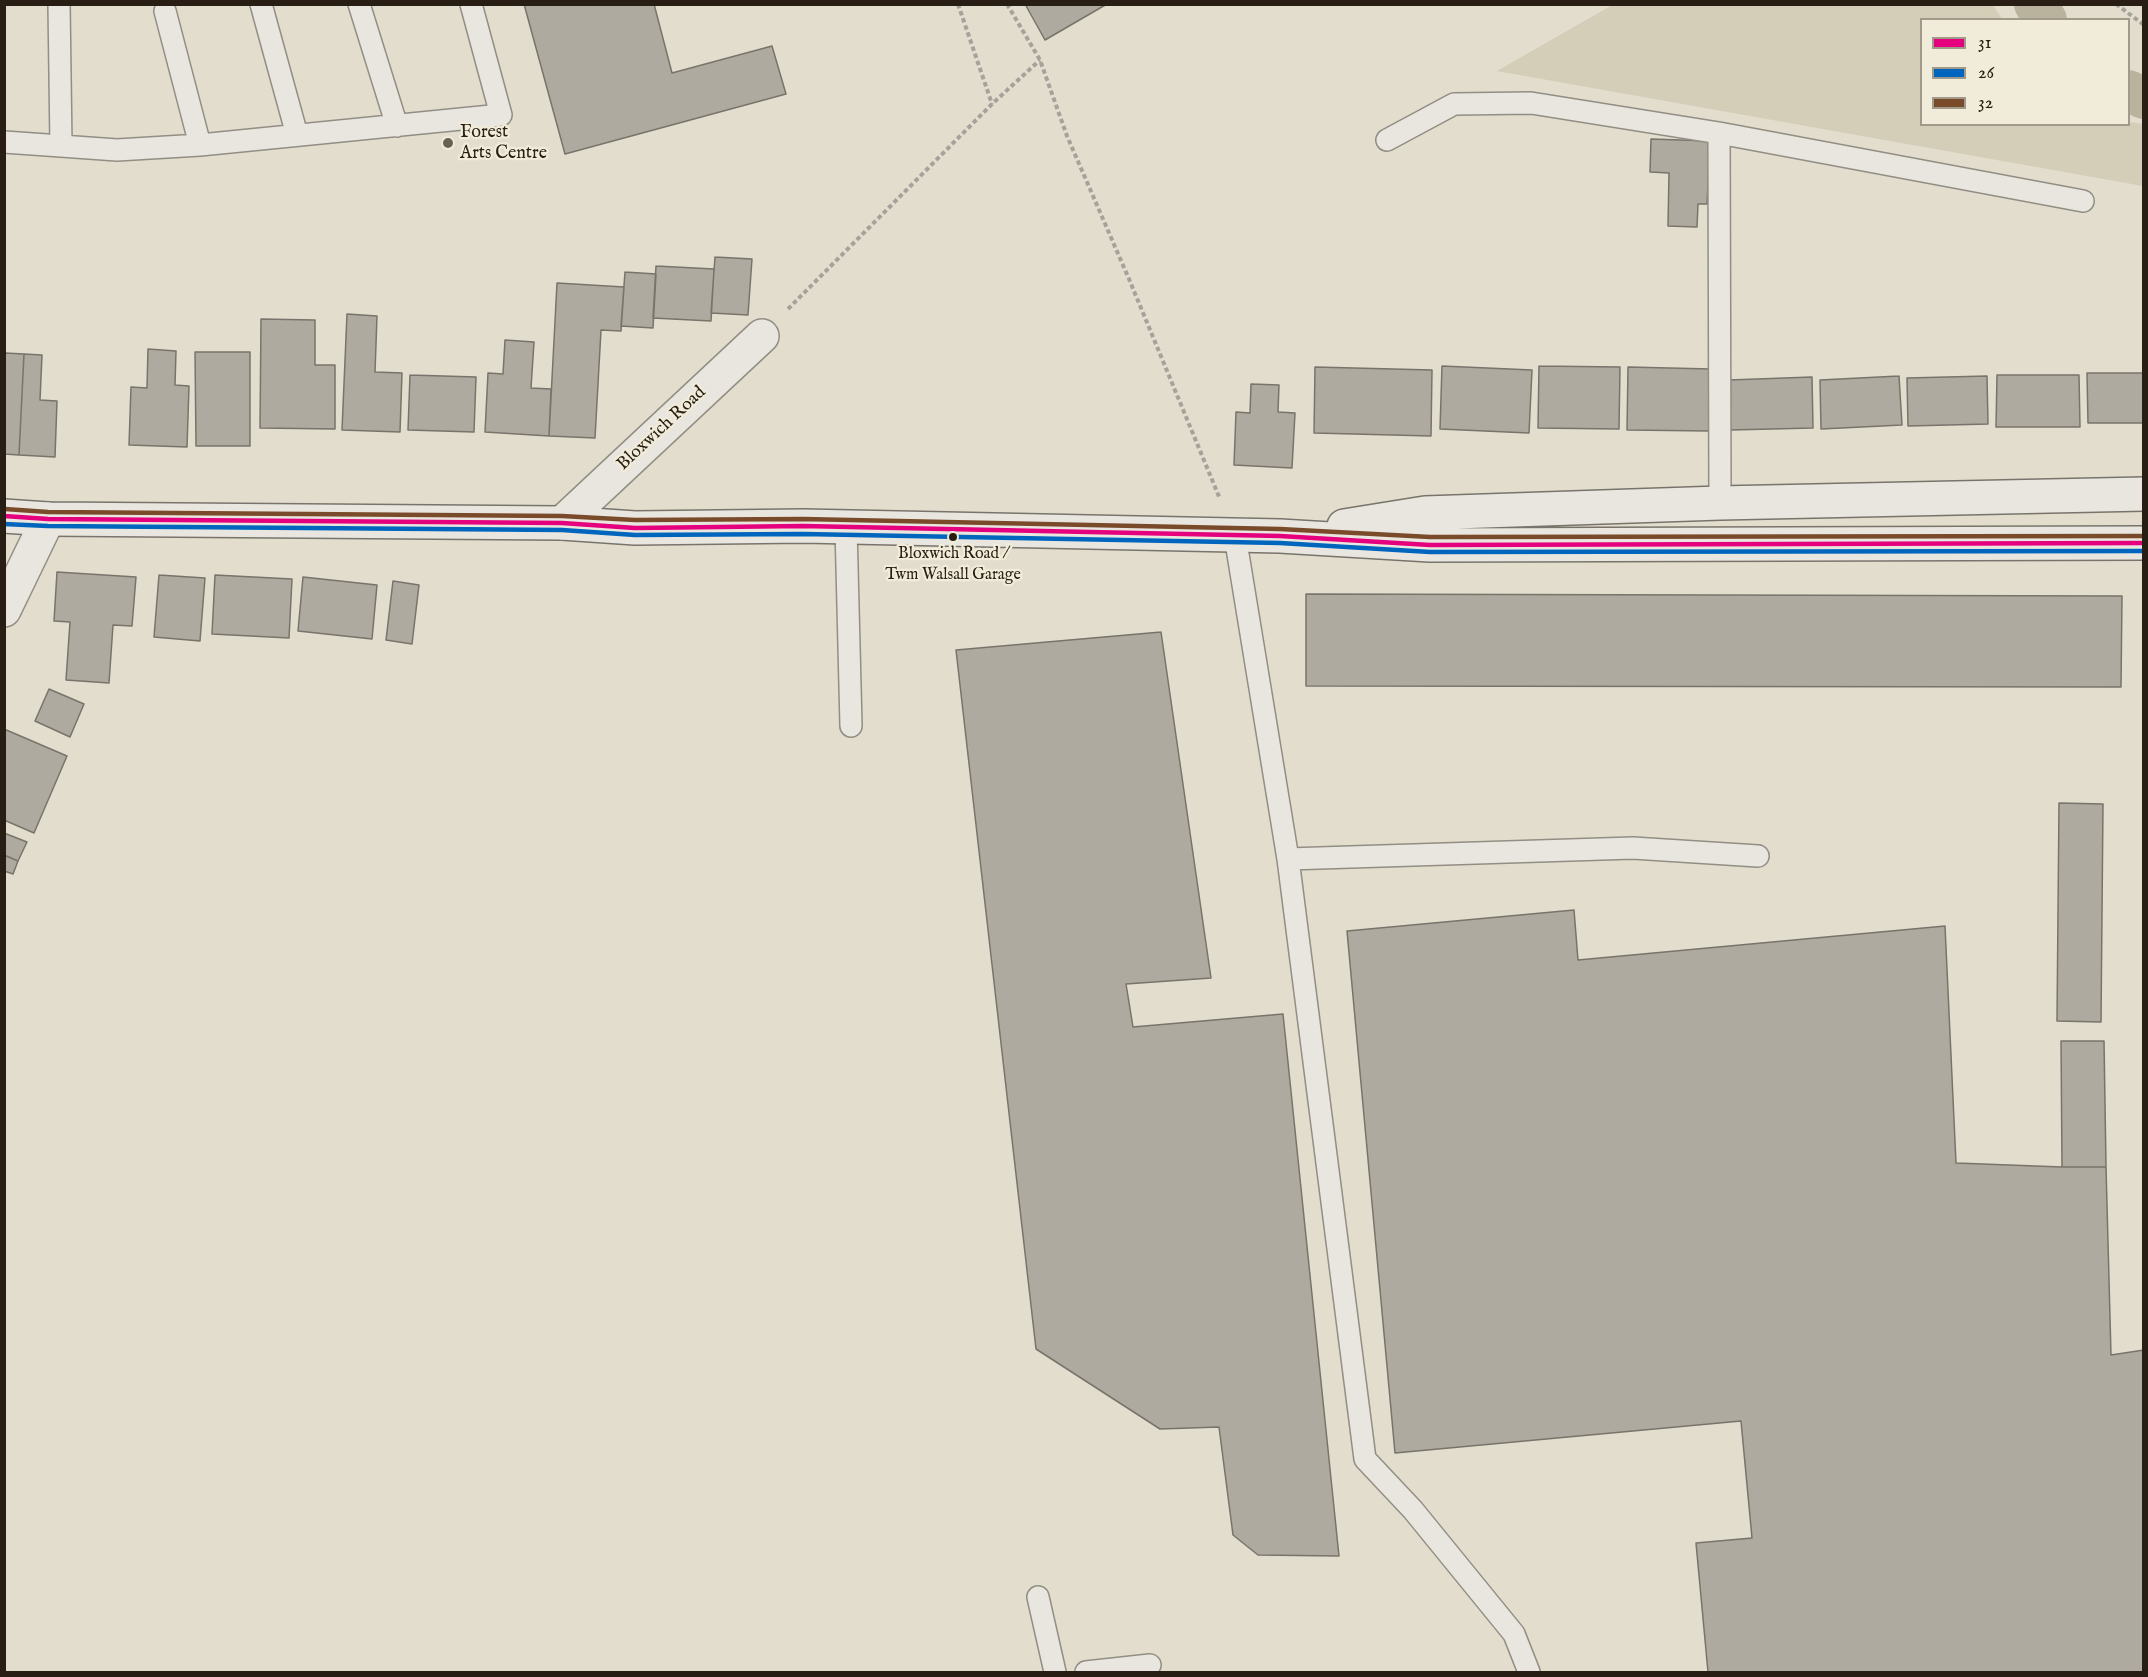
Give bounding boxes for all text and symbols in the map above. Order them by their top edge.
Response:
legend [1920,18,2130,126]
text: 31 [1978,32,1991,55]
text: 26 [1978,62,1994,85]
text: 32 [1978,92,1993,115]
place label: Forest Arts Centre [460,122,547,164]
marker: Forest Arts Centre [441,136,455,150]
street label: Bloxwich Road [613,382,711,476]
marker: Bloxwich Road / Twm Walsall Garage [947,531,959,543]
place label: Bloxwich Road / Twm Walsall Garage [885,545,1021,583]

